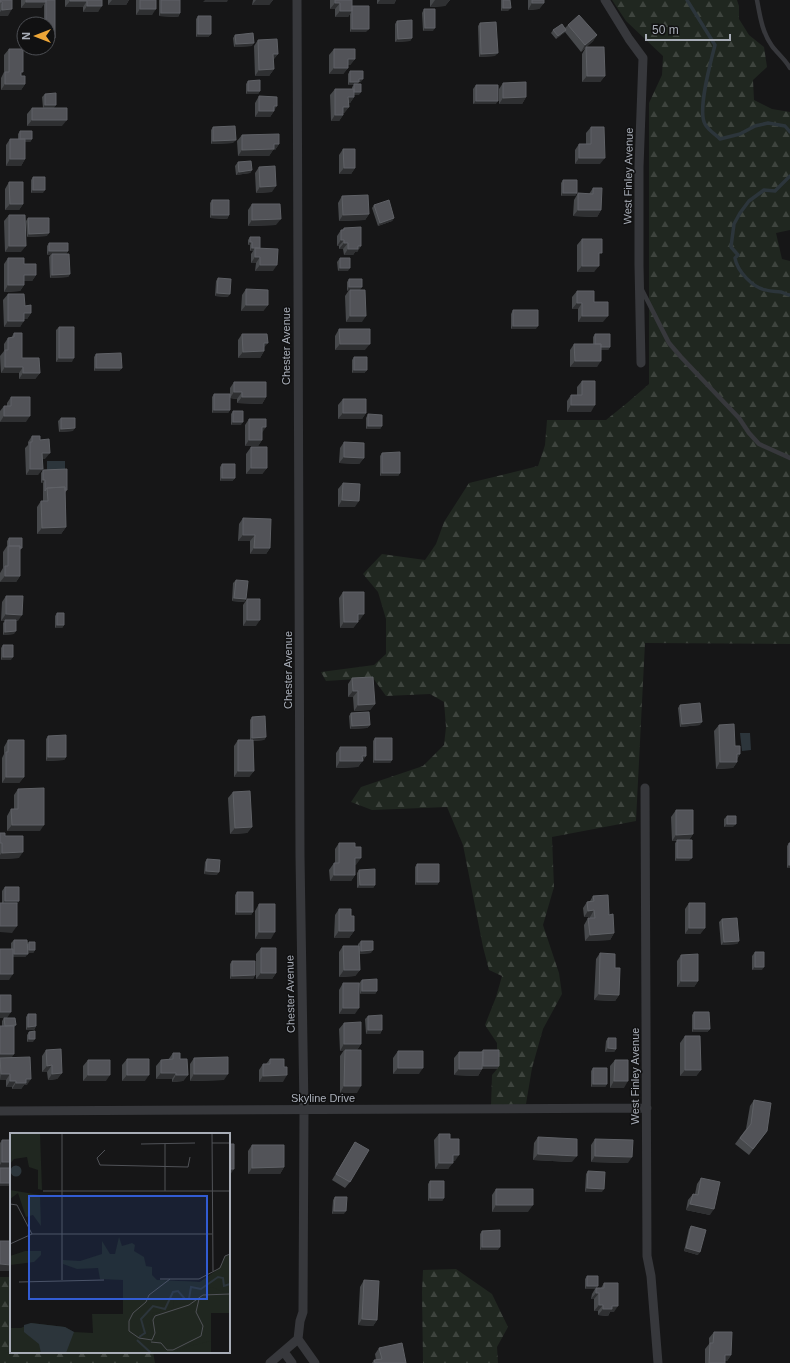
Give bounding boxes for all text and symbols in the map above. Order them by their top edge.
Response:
north arrow [16,16,56,56]
scale bar [646,16,730,42]
text: 50 m [652,23,679,37]
text: N [20,32,32,40]
street label: West Finley Avenue [621,127,635,225]
street label: Chester Avenue [280,307,292,385]
street label: Chester Avenue [282,631,294,709]
street label: Chester Avenue [283,955,297,1033]
street label: West Finley Avenue [629,1028,641,1124]
street label: Skyline Drive [291,1092,355,1104]
inset map [10,1133,230,1353]

